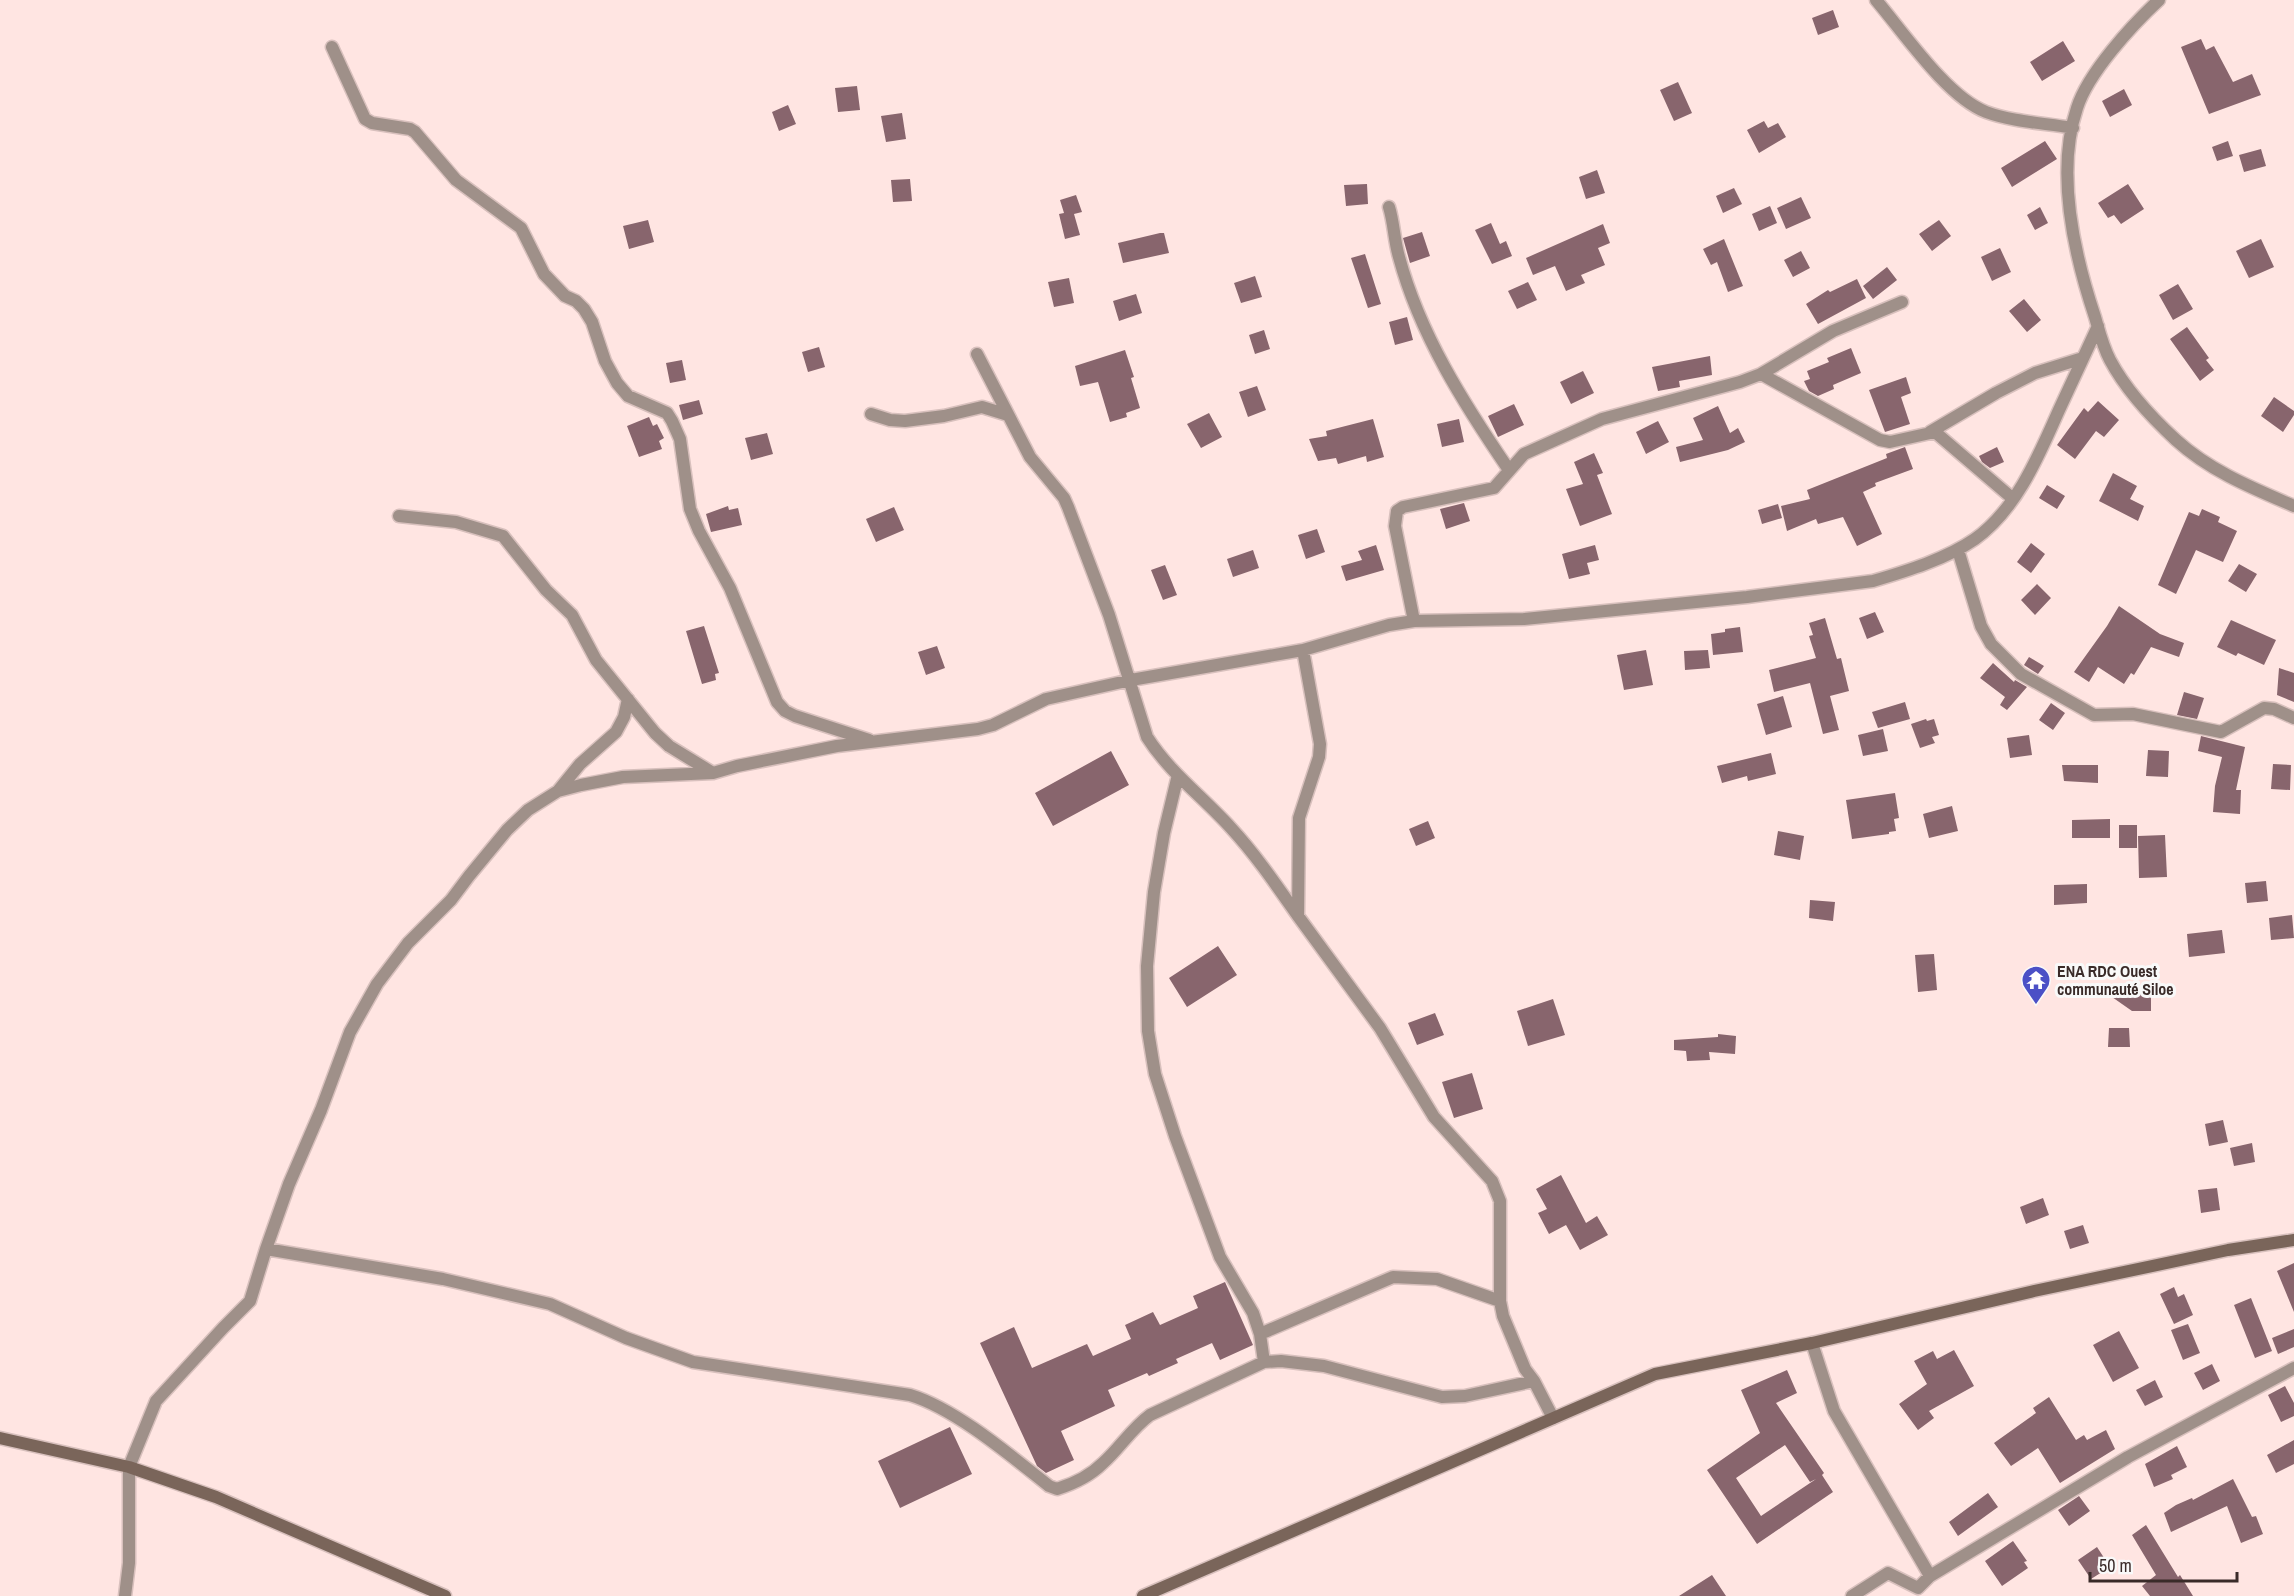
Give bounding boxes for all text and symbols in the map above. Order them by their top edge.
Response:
place label: ENA RDC Ouest communauté Siloe [2057,960,2174,1000]
temple icon: ENA RDC Ouest communauté Siloe [2020,964,2052,1006]
scale bar [2090,1545,2237,1583]
text: 50 m [2099,1553,2132,1578]

